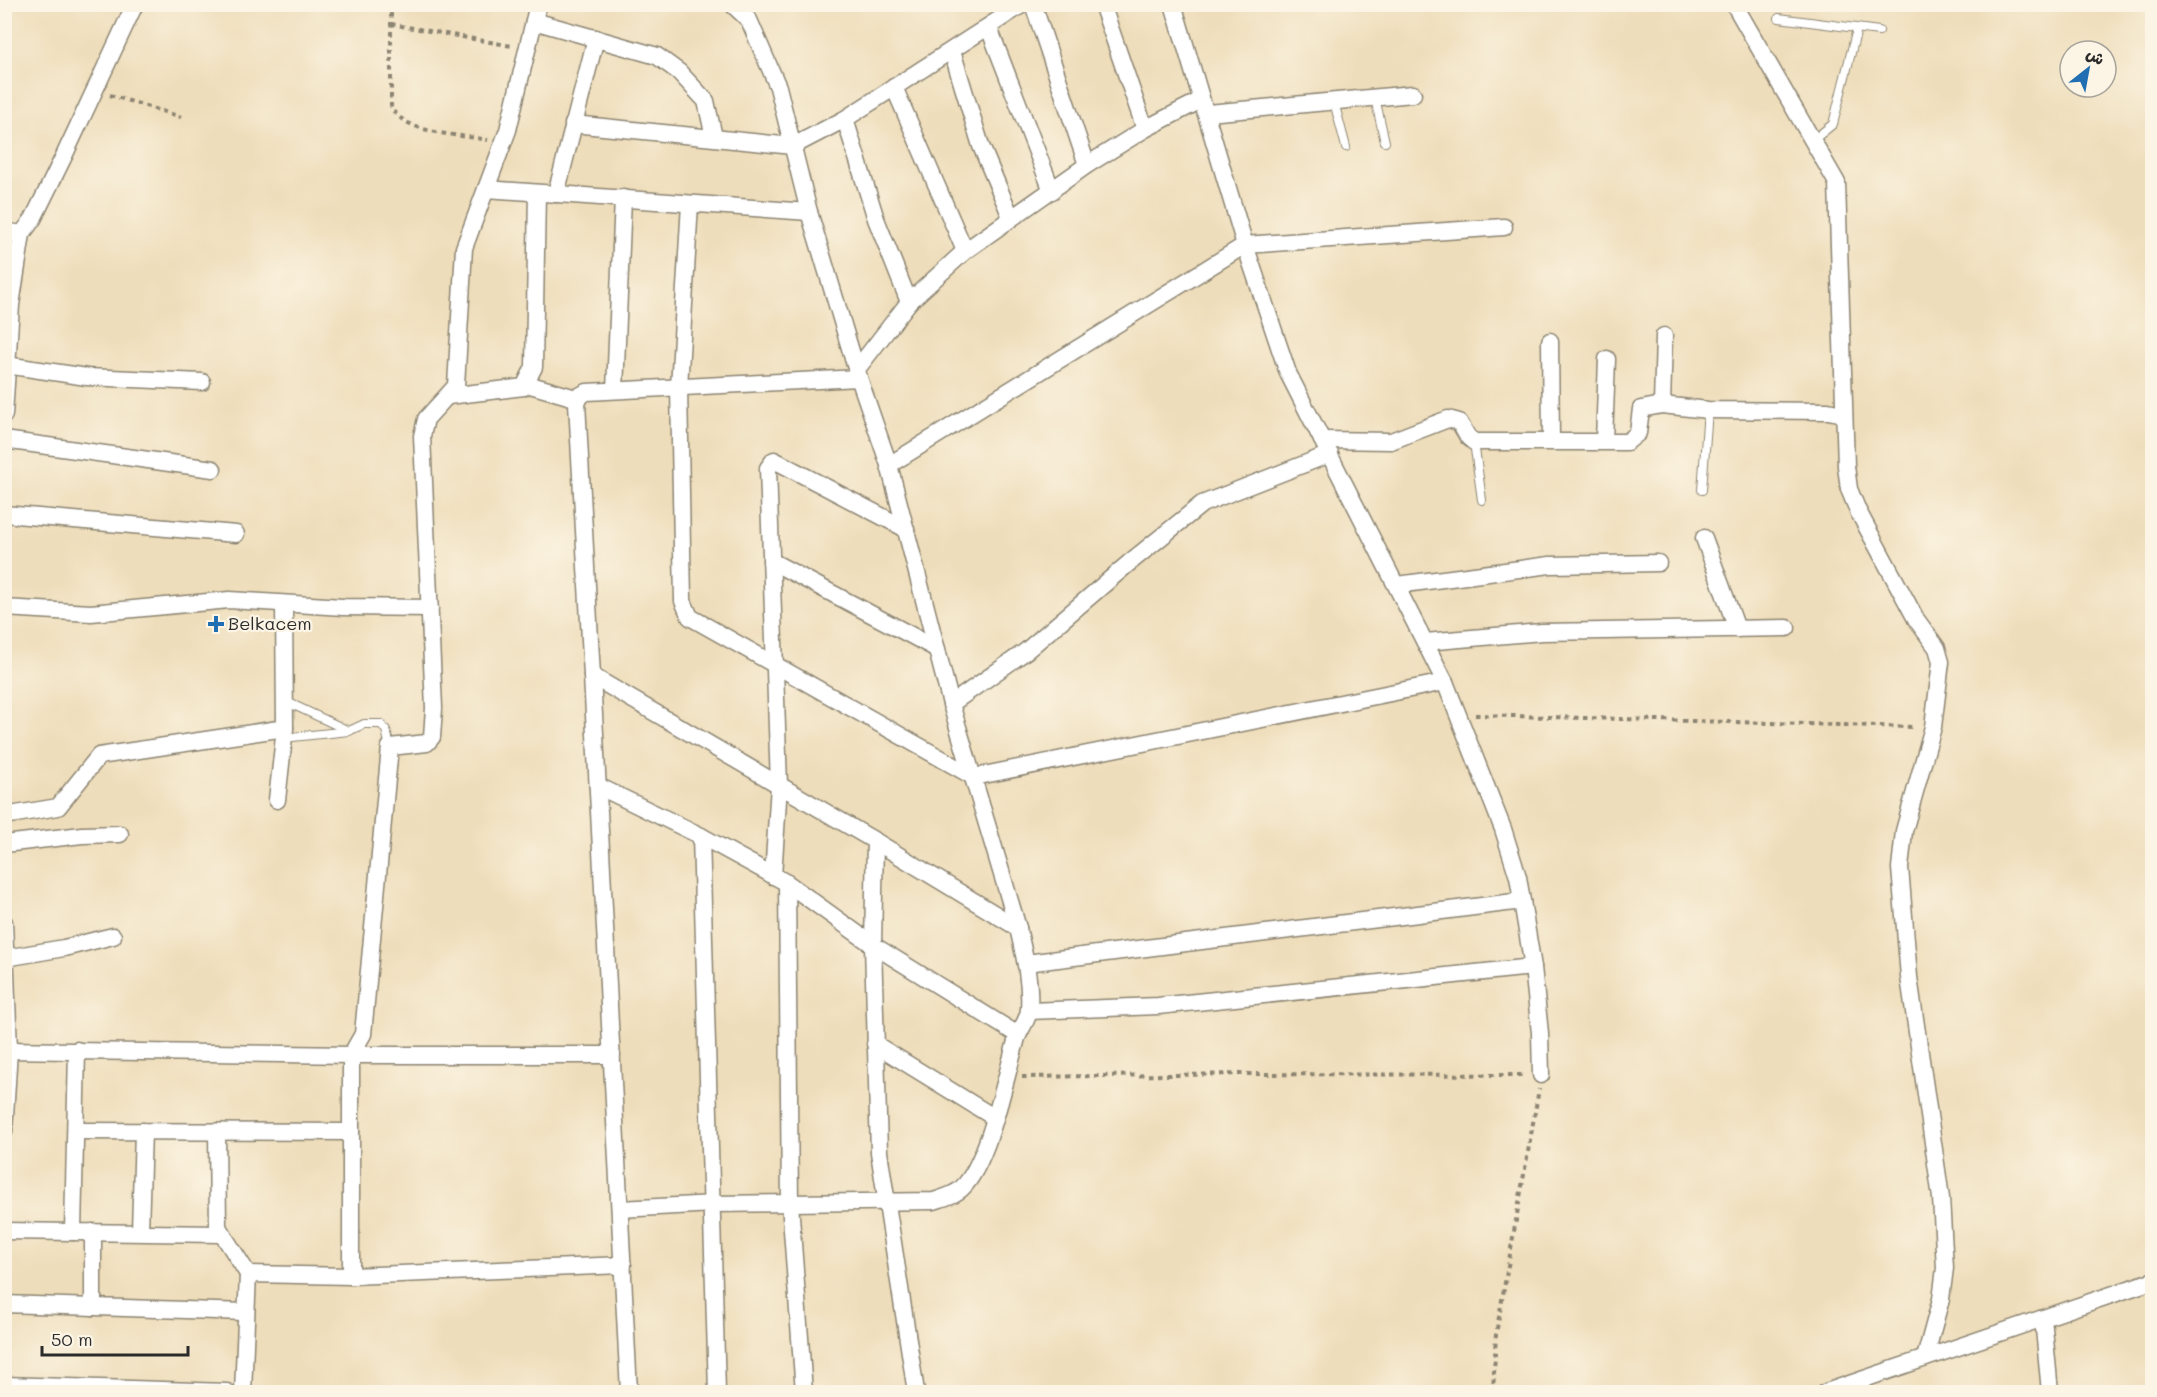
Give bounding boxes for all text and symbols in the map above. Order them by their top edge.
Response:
north arrow [2058,39,2118,99]
text: ش [2083,42,2109,69]
place label: Belkacem [228,611,312,635]
marker: Belkacem [209,617,223,631]
scale bar [42,1319,188,1357]
text: 50 m [51,1327,93,1351]

